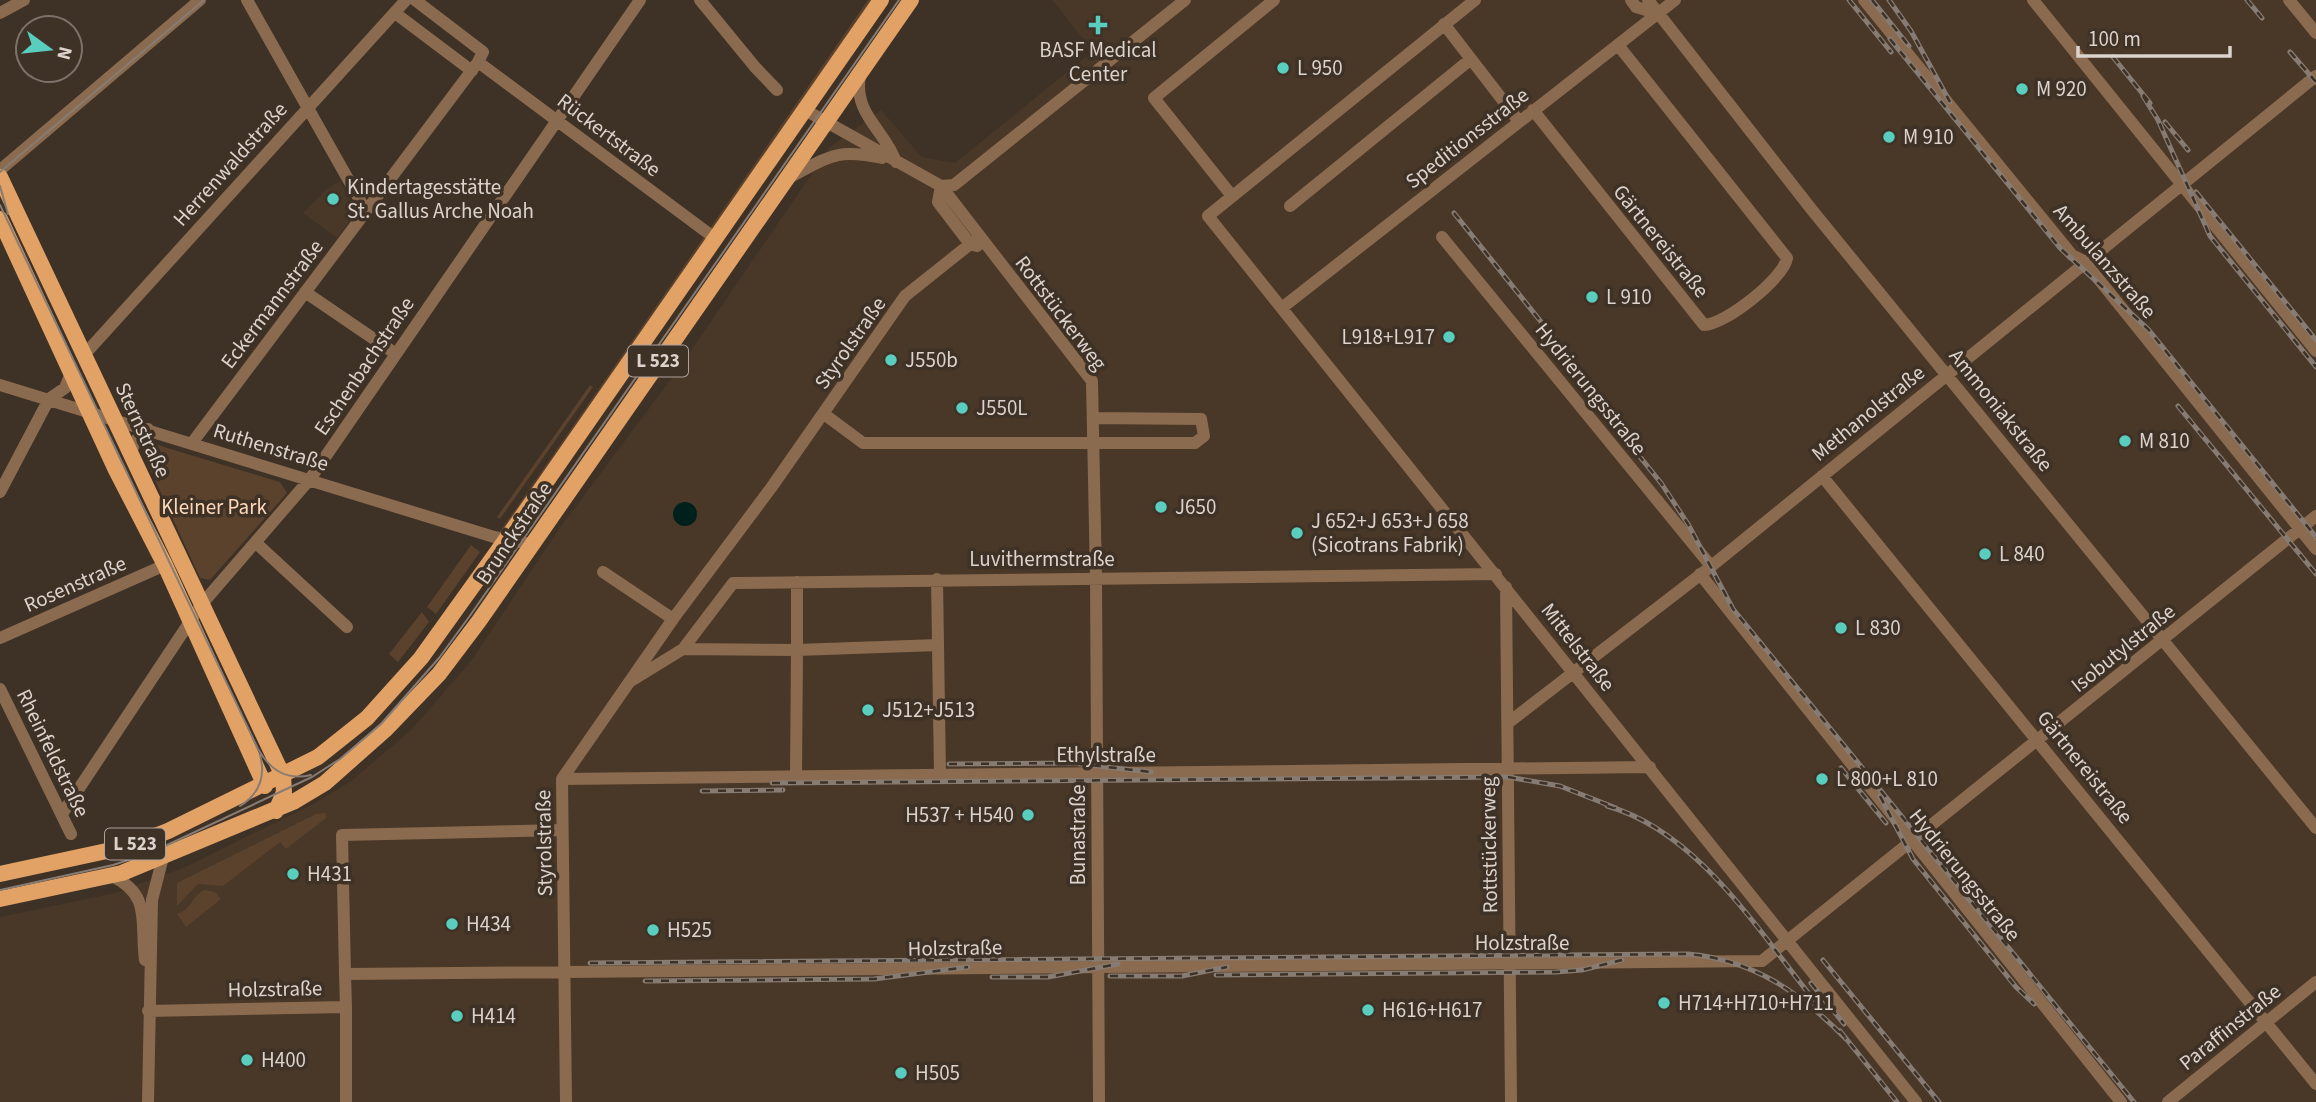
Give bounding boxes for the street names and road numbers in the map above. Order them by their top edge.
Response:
street label: Speditionsstraße [1399,80,1535,196]
street label: Rückertstraße [551,86,667,184]
street label: Herrenwaldstraße [166,95,294,233]
street label: Gärtnereistraße [1606,178,1716,304]
street label: Ambulanzstraße [2047,197,2163,325]
street label: Eckermannstraße [214,233,330,375]
street label: Rottstückerweg [1008,249,1114,377]
street label: Eschenbachstraße [307,291,421,441]
street label: Styrolstraße [807,291,893,395]
street label: Hydrierungsstraße [1528,316,1654,462]
street label: Ammoniakstraße [1942,342,2060,478]
road number: L 523 [628,346,688,376]
street label: Methanolstraße [1805,358,1931,468]
street label: Sternstraße [108,377,178,483]
street label: Ruthenstraße [210,415,332,479]
street label: Brunckstraße [469,476,559,590]
street label: Luvithermstraße [969,544,1115,574]
street label: Rosenstraße [19,548,131,620]
street label: Mittelstraße [1534,596,1622,698]
street label: Isobutylstraße [2064,597,2182,699]
street label: Rheinfeldstraße [9,684,97,822]
street label: Gärtnereistraße [2030,704,2140,830]
street label: Ethylstraße [1056,740,1156,770]
street label: Rottstückerweg [1473,776,1505,914]
street label: Bunastraße [1063,784,1093,886]
street label: Styrolstraße [528,789,560,897]
street label: Hydrierungsstraße [1902,802,2028,948]
road number: L 523 [105,828,165,860]
street label: Holzstraße [1475,928,1569,958]
street label: Holzstraße [907,932,1003,964]
street label: Holzstraße [227,973,323,1005]
street label: Paraffinstraße [2173,977,2287,1077]

